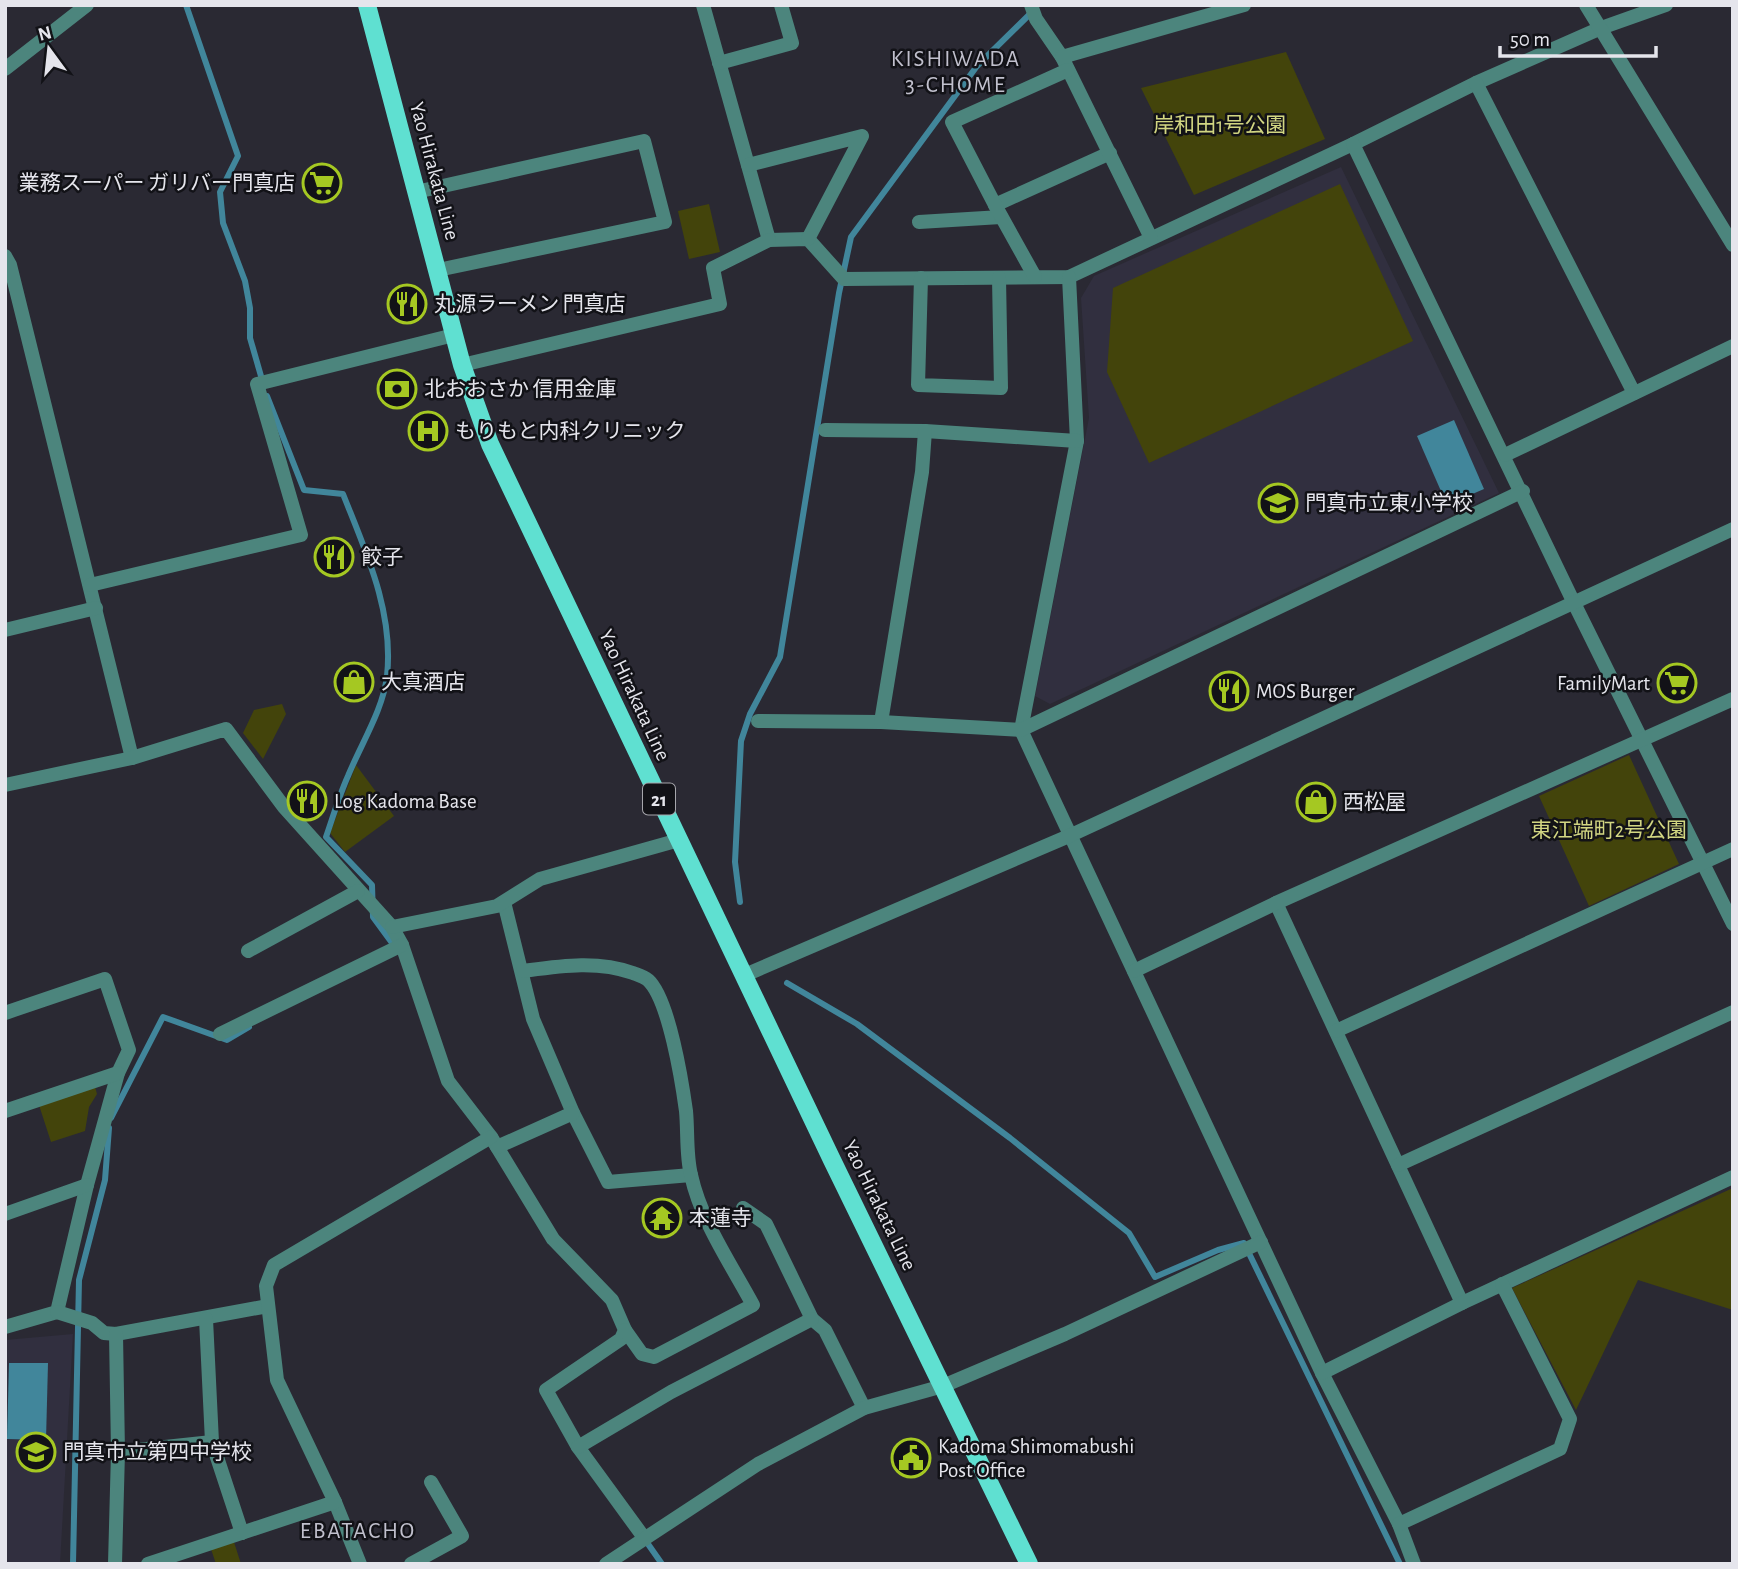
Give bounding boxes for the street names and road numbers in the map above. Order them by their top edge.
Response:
street label: Yao Hirakata Line [406,100,463,242]
street label: Yao Hirakata Line [595,626,674,764]
road number: 21 [643,784,675,814]
street label: Yao Hirakata Line [839,1137,920,1274]

